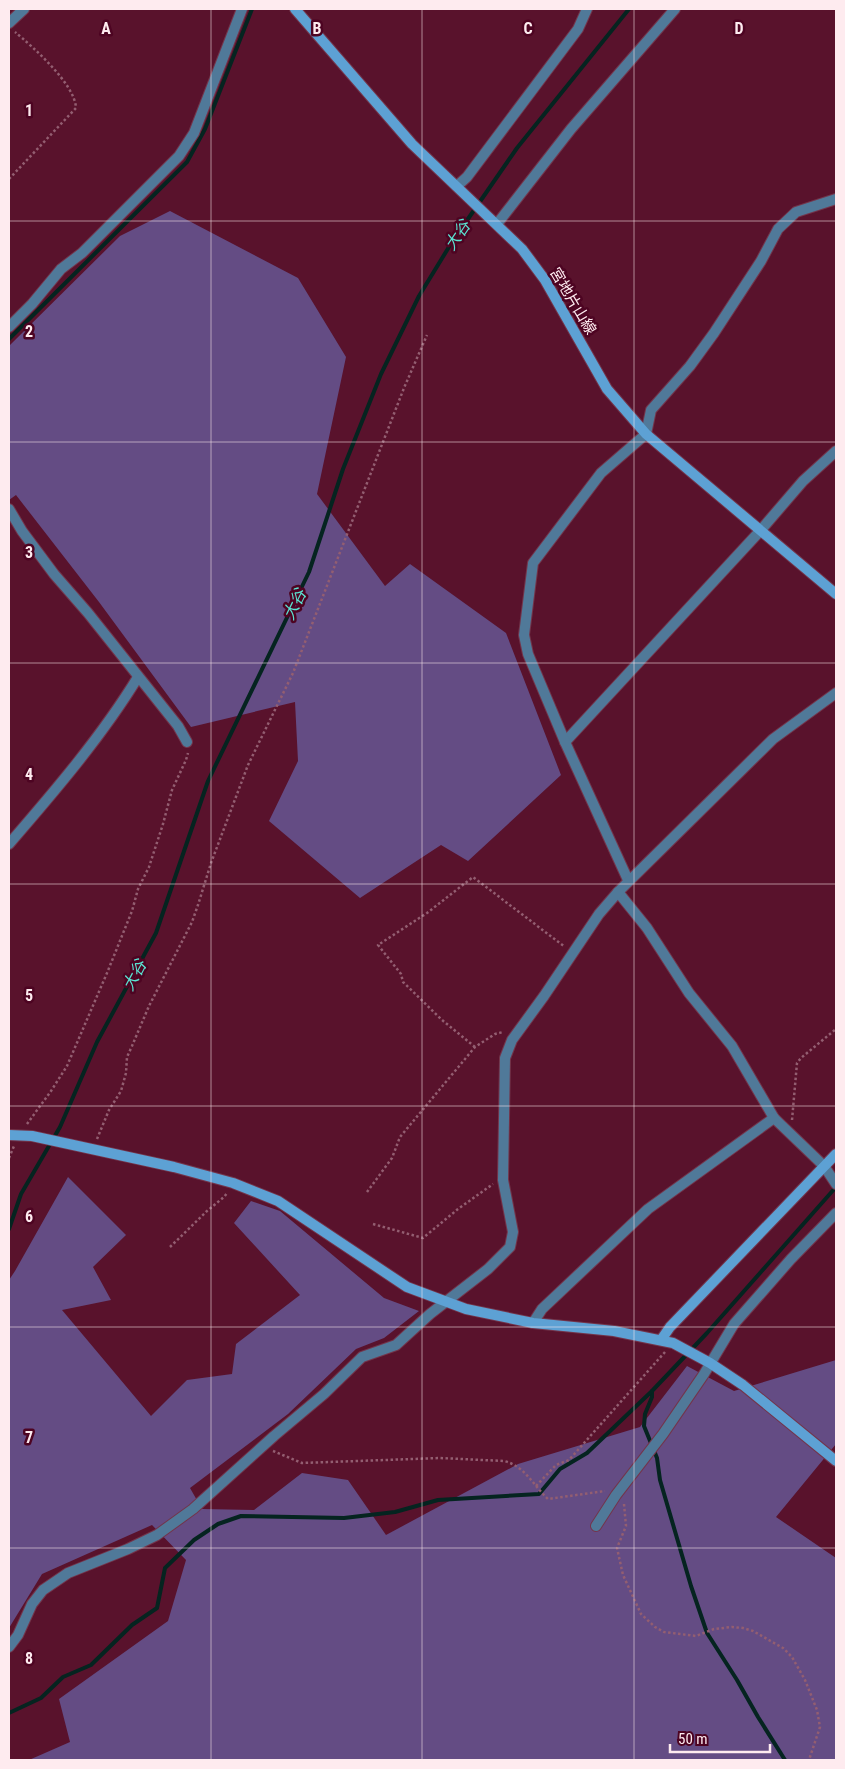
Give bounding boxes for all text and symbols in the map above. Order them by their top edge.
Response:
text: A [101,19,111,38]
text: B [313,19,322,38]
text: C [523,19,533,38]
text: D [734,19,744,38]
text: 1 [25,101,33,120]
water label: 大谷 [441,215,475,254]
street label: 宮地片山線 [546,264,600,338]
text: 2 [25,322,33,341]
text: 3 [25,543,33,562]
water label: 大谷 [279,584,311,623]
text: 4 [25,765,33,784]
water label: 大谷 [119,955,151,994]
text: 5 [25,986,33,1005]
text: 6 [25,1207,33,1226]
text: 7 [25,1428,33,1447]
text: 8 [25,1649,33,1668]
scale bar [670,1722,770,1754]
text: 50 m [678,1730,708,1748]

